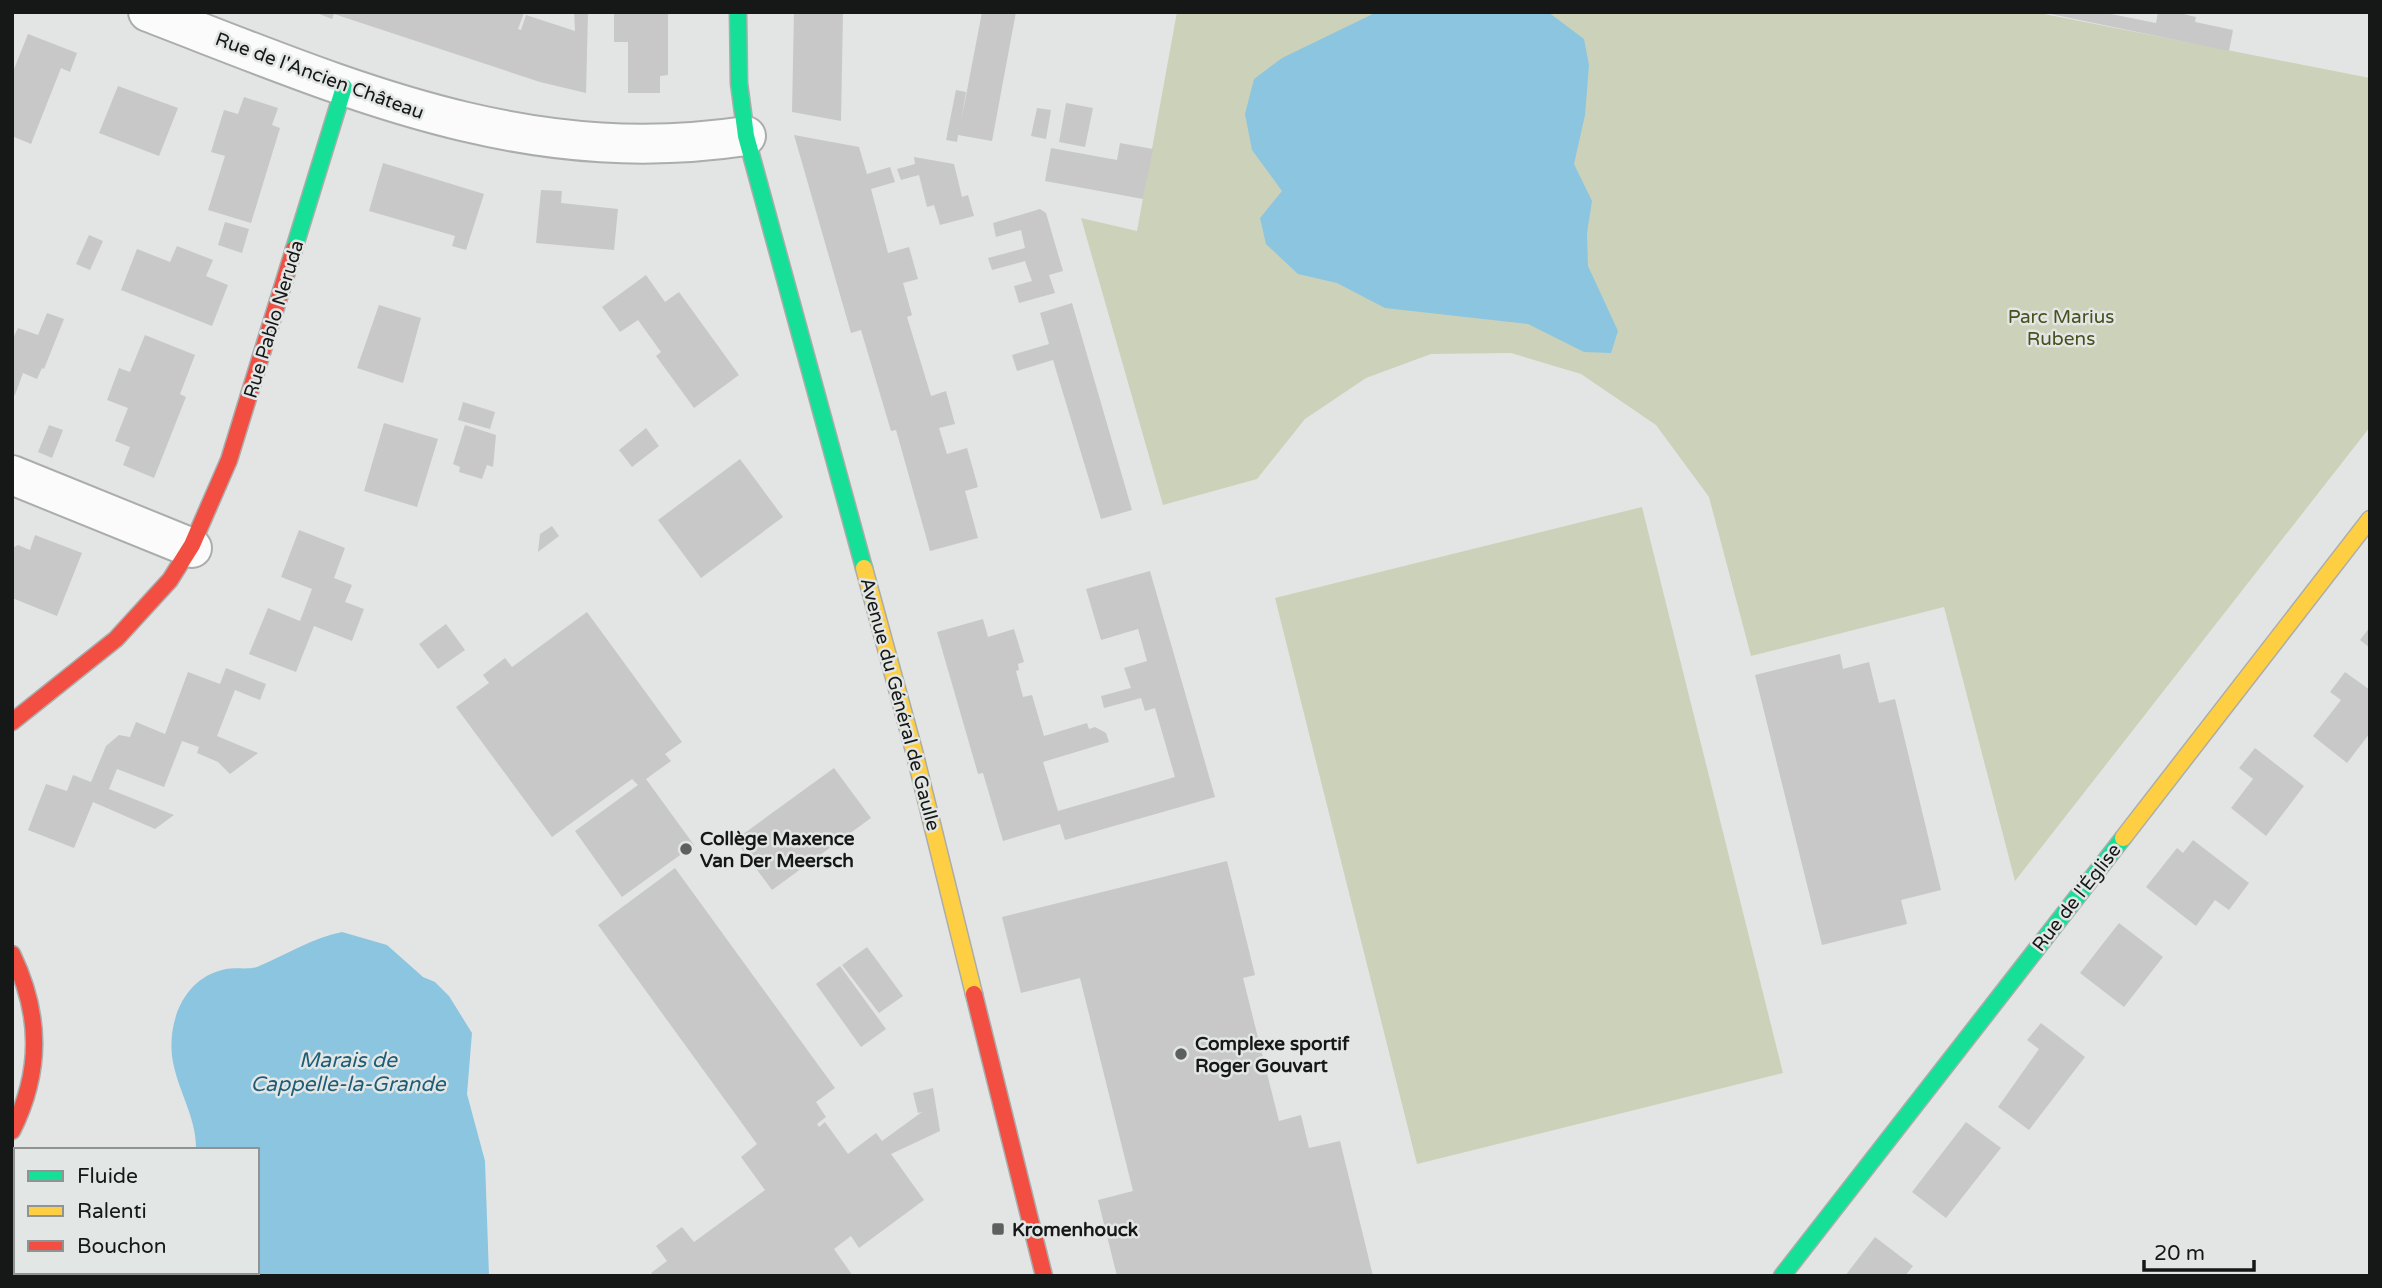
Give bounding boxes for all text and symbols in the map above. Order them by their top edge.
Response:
street label: Rue de l'Ancien Château [212,28,427,124]
street label: Rue Pablo Neruda [239,238,308,401]
park label: Parc Marius Rubens [2008,306,2114,350]
street label: Avenue du Général de Gaulle [856,575,944,833]
place label: Collège Maxence Van Der Meersch [700,828,855,872]
street label: Rue de l'Église [2028,839,2126,956]
marker: Collège Maxence Van Der Meersch [678,841,694,857]
place label: Complexe sportif Roger Gouvart [1195,1033,1350,1078]
marker: Complexe sportif Roger Gouvart [1173,1046,1189,1062]
water label: Marais de Cappelle-la-Grande [251,1048,447,1097]
legend [14,1148,259,1274]
text: Fluide [77,1164,138,1189]
text: Ralenti [77,1199,147,1224]
place label: Kromenhouck [1012,1219,1139,1241]
marker: Kromenhouck [990,1221,1006,1237]
scale bar [2144,1228,2254,1272]
text: Bouchon [77,1234,167,1259]
text: 20 m [2154,1241,2205,1266]

